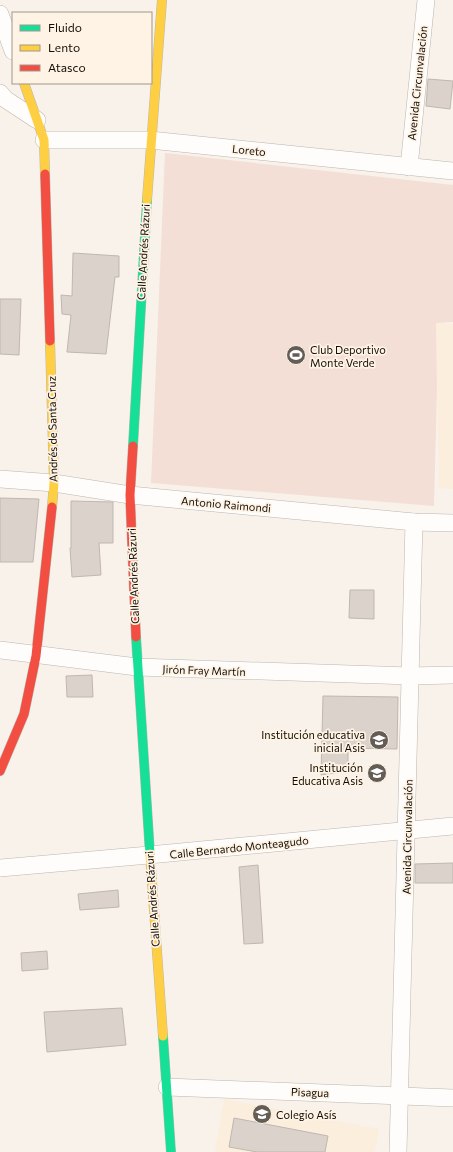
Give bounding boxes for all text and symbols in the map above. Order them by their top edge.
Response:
legend [12,12,152,84]
text: Fluido [48,20,82,34]
street label: Avenida Circunvalación [405,25,429,141]
text: Lento [48,40,80,54]
text: Atasco [48,60,86,74]
street label: Loreto [232,142,267,158]
street label: Calle Andrés Rázuri [134,204,152,300]
place label: Club Deportivo Monte Verde [310,343,386,369]
sports icon: Club Deportivo Monte Verde [285,344,307,366]
street label: Andrés de Santa Cruz [45,375,59,482]
street label: Antonio Raimondi [180,494,272,514]
street label: Calle Andrés Rázuri [125,528,141,624]
street label: Jirón Fray Martín [162,662,246,679]
place label: Institución educativa inicial Asis [261,728,365,754]
school or university icon: Institución educativa inicial Asis [368,729,390,751]
place label: Institución Educativa Asis [292,761,363,787]
school or university icon: Institución Educativa Asis [366,762,388,784]
street label: Avenida Circunvalación [399,779,415,895]
street label: Calle Bernardo Monteagudo [169,833,310,861]
street label: Calle Andrés Rázuri [142,850,162,947]
street label: Pisagua [291,1085,329,1099]
school or university icon: Colegio Asís [251,1103,273,1125]
place label: Colegio Asís [276,1108,337,1121]

